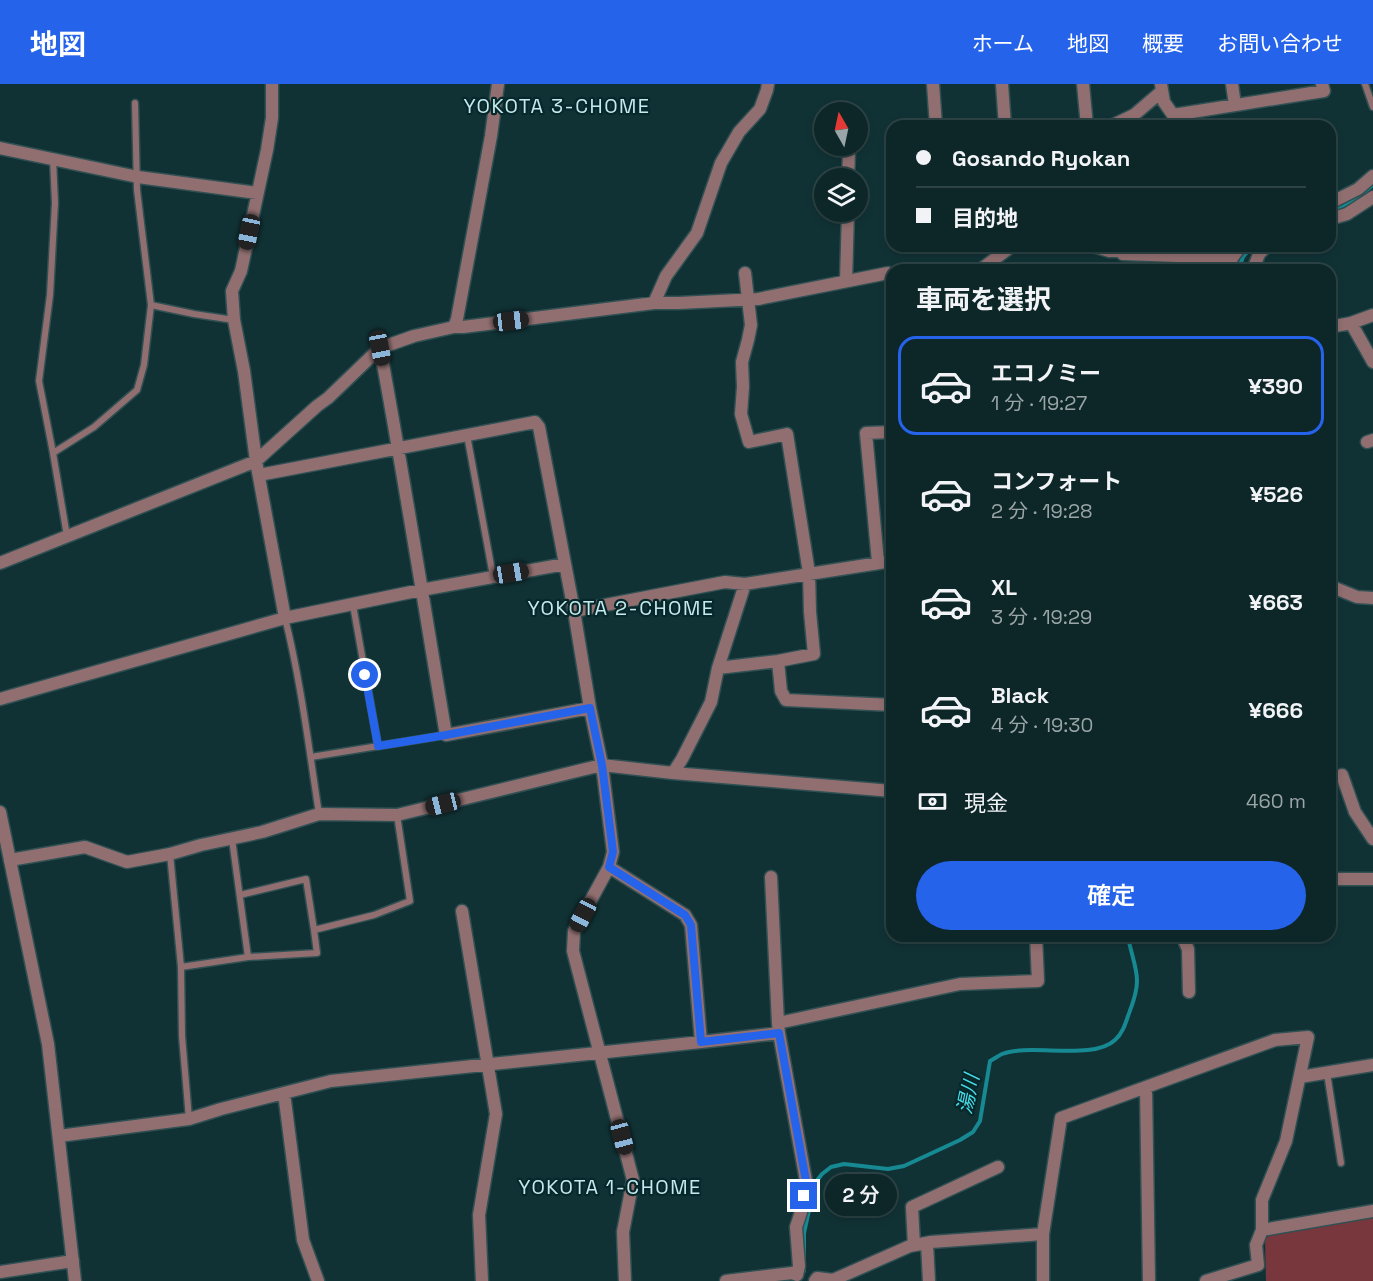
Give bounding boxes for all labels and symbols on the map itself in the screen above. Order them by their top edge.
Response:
district label: YOKOTA 3-CHOME [463,93,651,119]
north arrow [814,102,868,156]
car [236,213,262,251]
car [492,310,530,332]
car [368,329,392,367]
car [492,561,530,585]
district label: YOKOTA 2-CHOME [527,595,715,621]
route start [351,661,378,688]
car [423,791,463,817]
car [567,895,599,935]
water label: 湯川 [951,1070,985,1116]
car [609,1117,635,1157]
district label: YOKOTA 1-CHOME [518,1174,702,1200]
callout: 2 分 [825,1175,897,1217]
route end [790,1182,817,1209]

